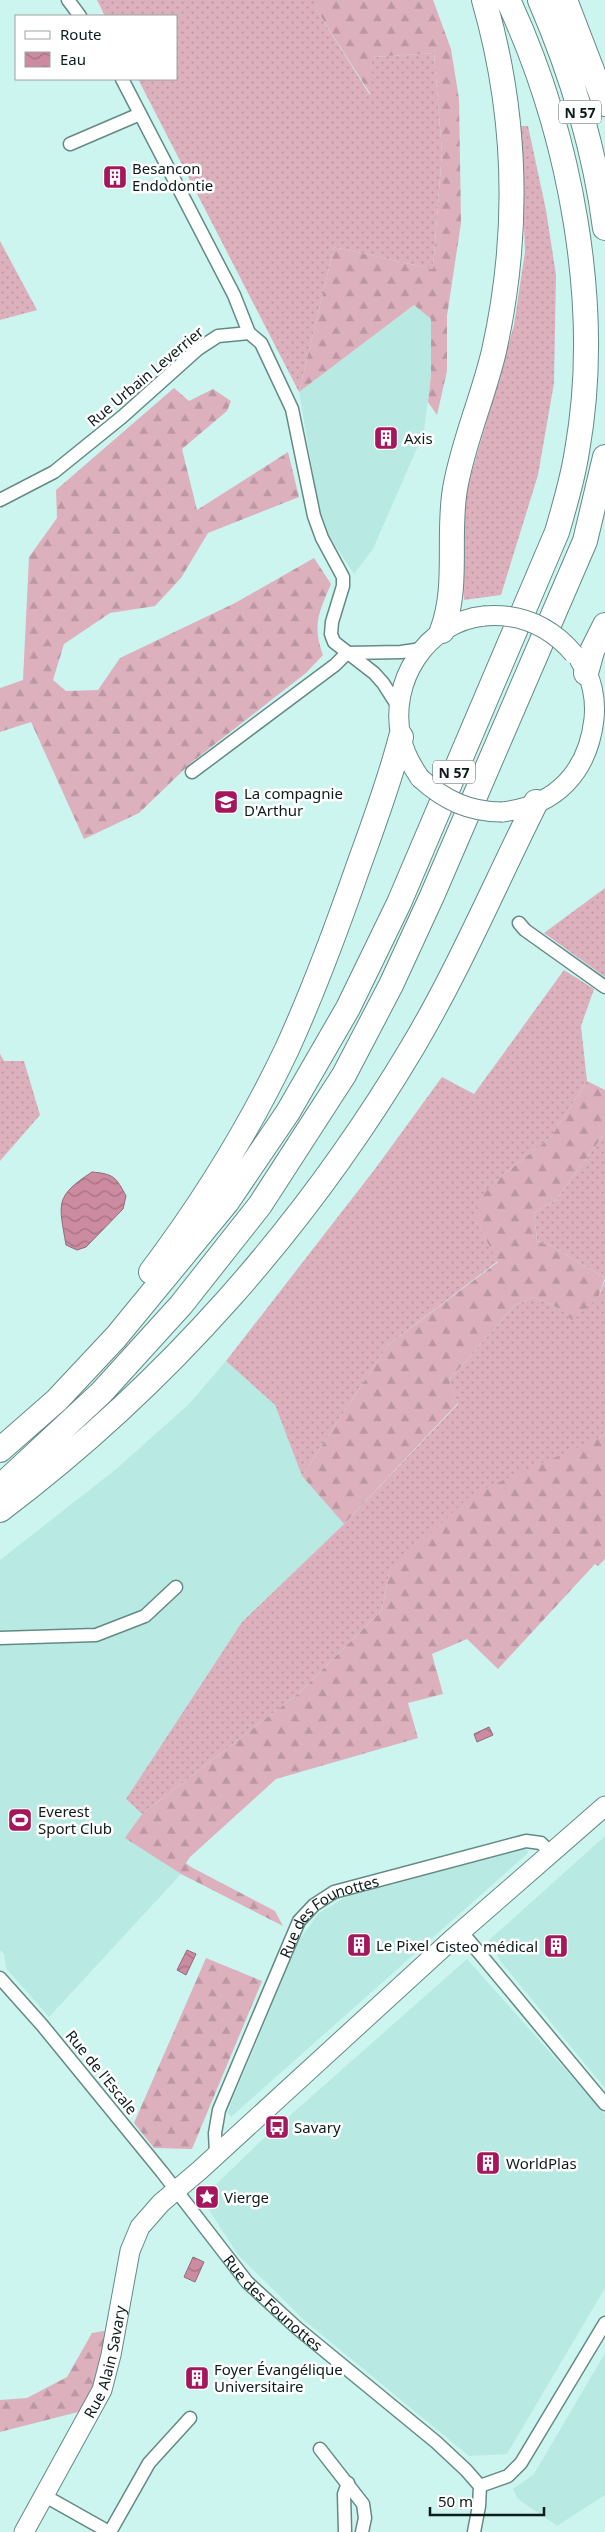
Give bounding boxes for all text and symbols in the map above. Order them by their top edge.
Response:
legend [15,15,178,80]
text: Route [60,24,102,44]
text: Eau [60,49,86,69]
road number: N 57 [559,100,601,124]
place label: Besancon Endodontie [132,158,213,195]
building icon: Besancon Endodontie [102,164,128,190]
street label: Rue Urbain Leverrier [83,321,207,431]
building icon: Axis [373,425,399,451]
place label: Axis [404,428,433,448]
road number: N 57 [433,760,475,784]
place label: La compagnie D'Arthur [244,783,343,820]
school or university icon: La compagnie D'Arthur [213,789,239,815]
place label: Everest Sport Club [38,1801,112,1838]
sports icon: Everest Sport Club [7,1807,33,1833]
street label: Rue des Founottes [275,1871,381,1961]
building icon: Le Pixel [346,1932,372,1958]
building icon: Cisteo médical [543,1933,569,1959]
place label: Le Pixel [376,1935,429,1955]
place label: Cisteo médical [436,1936,538,1956]
street label: Rue de l'Escale [62,2026,142,2118]
bus stop icon: Savary [264,2114,290,2140]
place label: Savary [294,2117,341,2137]
building icon: WorldPlas [475,2150,501,2176]
place label: WorldPlas [506,2153,577,2173]
place icon: Vierge [194,2184,220,2210]
place label: Vierge [224,2187,269,2207]
street label: Rue des Founottes [219,2250,327,2355]
street label: Rue Alain Savary [79,2304,130,2421]
place label: Foyer Évangélique Universitaire [214,2359,343,2396]
building icon: Foyer Évangélique Universitaire [184,2365,210,2391]
scale bar [430,2484,544,2516]
text: 50 m [438,2491,473,2511]

